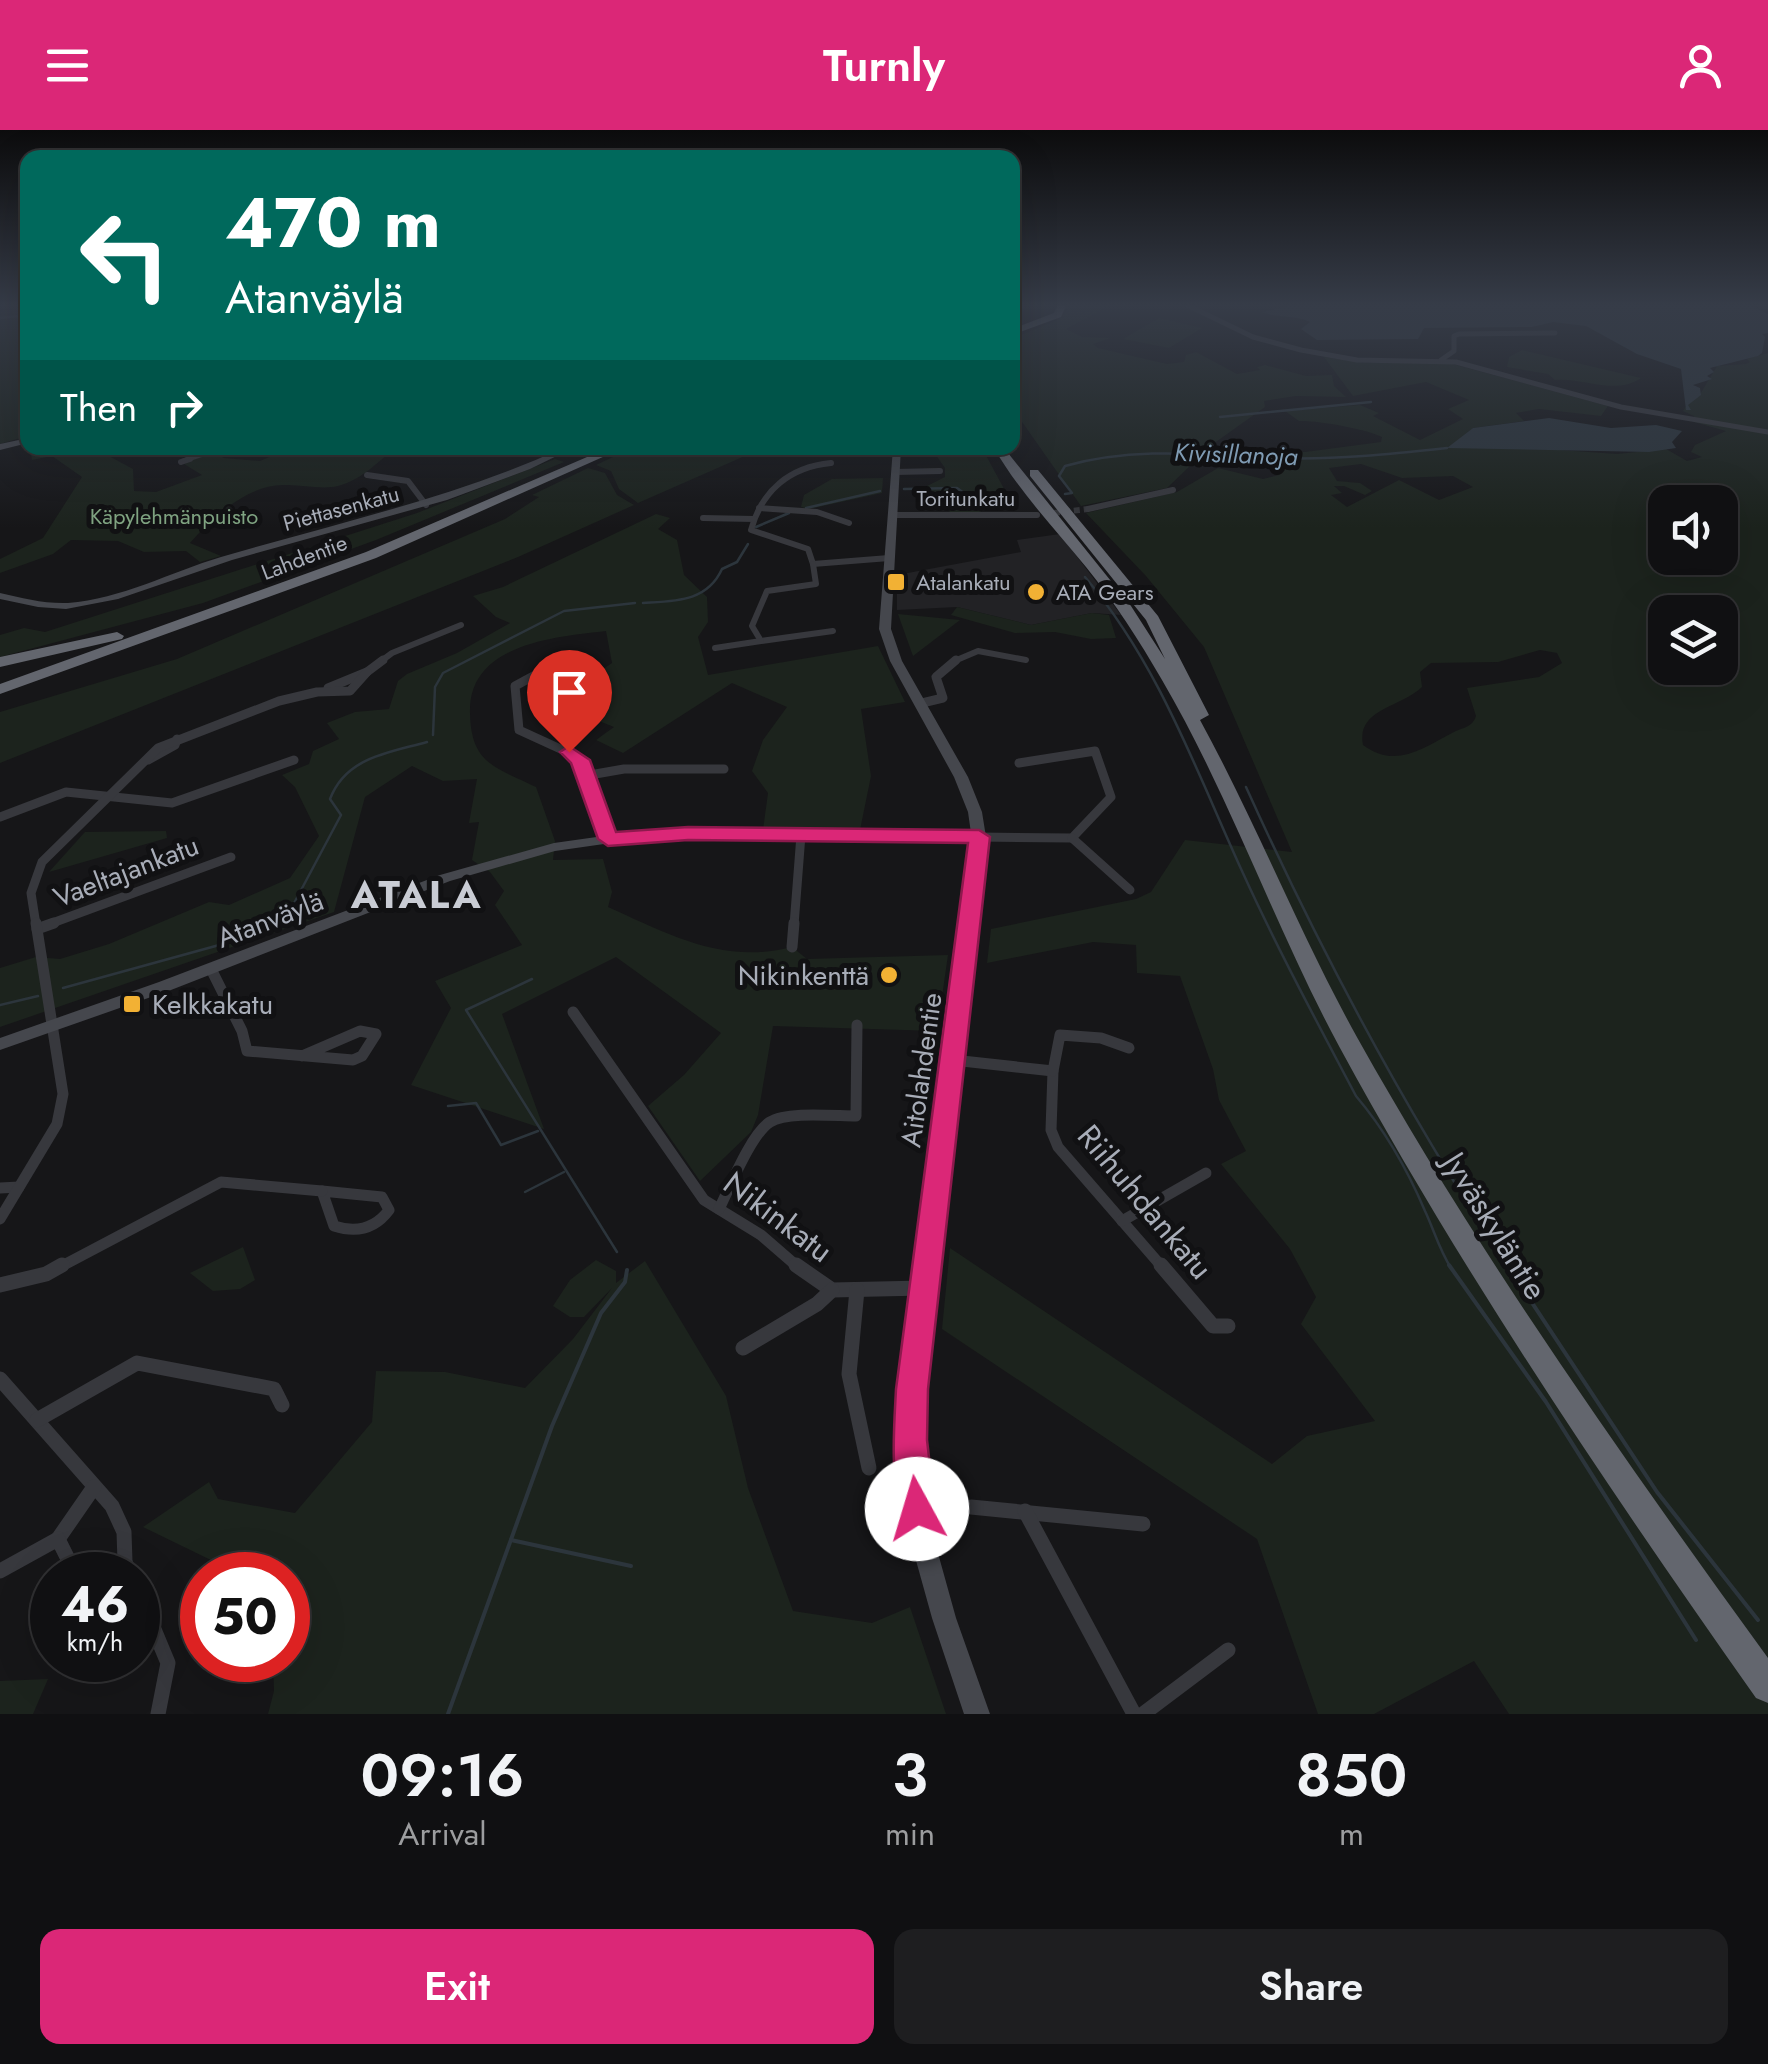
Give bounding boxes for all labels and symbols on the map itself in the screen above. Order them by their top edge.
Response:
water label: Kivisillanoja [1173,434,1299,474]
street label: Piettasenkatu [279,477,403,539]
street label: Toritunkatu [917,482,1015,514]
park label: Käpylehmänpuisto [90,500,258,532]
street label: Lahdentie [256,526,352,588]
place label: Atalankatu [916,566,1011,598]
marker: Atalankatu [885,571,907,593]
place label: ATA Gears [1056,576,1154,608]
marker: ATA Gears [1025,581,1047,603]
pin [527,650,612,753]
street label: Vaeltajankatu [48,825,205,918]
district label: ATALA [350,867,483,922]
street label: Atanväylä [211,880,329,959]
place label: Nikinkenttä [738,955,869,996]
marker: Nikinkenttä [878,964,900,986]
place label: Kelkkakatu [152,984,273,1025]
street label: Aitolahdentie [890,990,953,1150]
marker: Kelkkakatu [121,993,143,1015]
street label: Riihuhdankatu [1067,1115,1223,1289]
street label: Jyväskyläntie [1429,1140,1558,1309]
street label: Nikinkatu [714,1161,842,1273]
position arrow [865,1457,969,1561]
speed limit sign: 50 [180,1552,310,1682]

